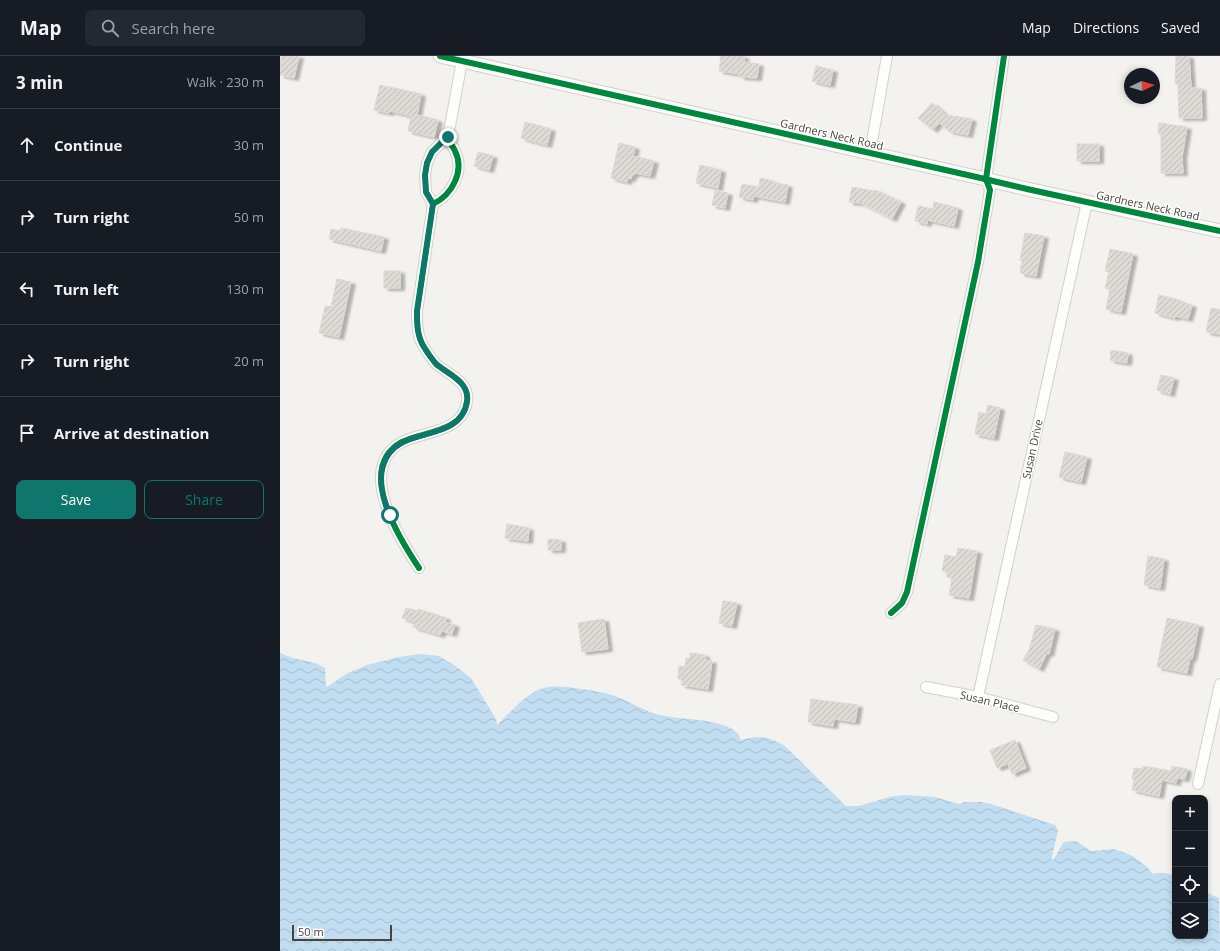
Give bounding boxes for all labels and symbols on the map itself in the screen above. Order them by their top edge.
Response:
north arrow [1124,68,1160,104]
street label: Gardners Neck Road [779,115,885,153]
route end [439,128,457,146]
street label: Gardners Neck Road [1095,187,1201,223]
street label: Susan Drive [1018,418,1046,480]
route start [381,506,399,524]
street label: Susan Place [959,687,1021,715]
scale bar [292,923,392,942]

